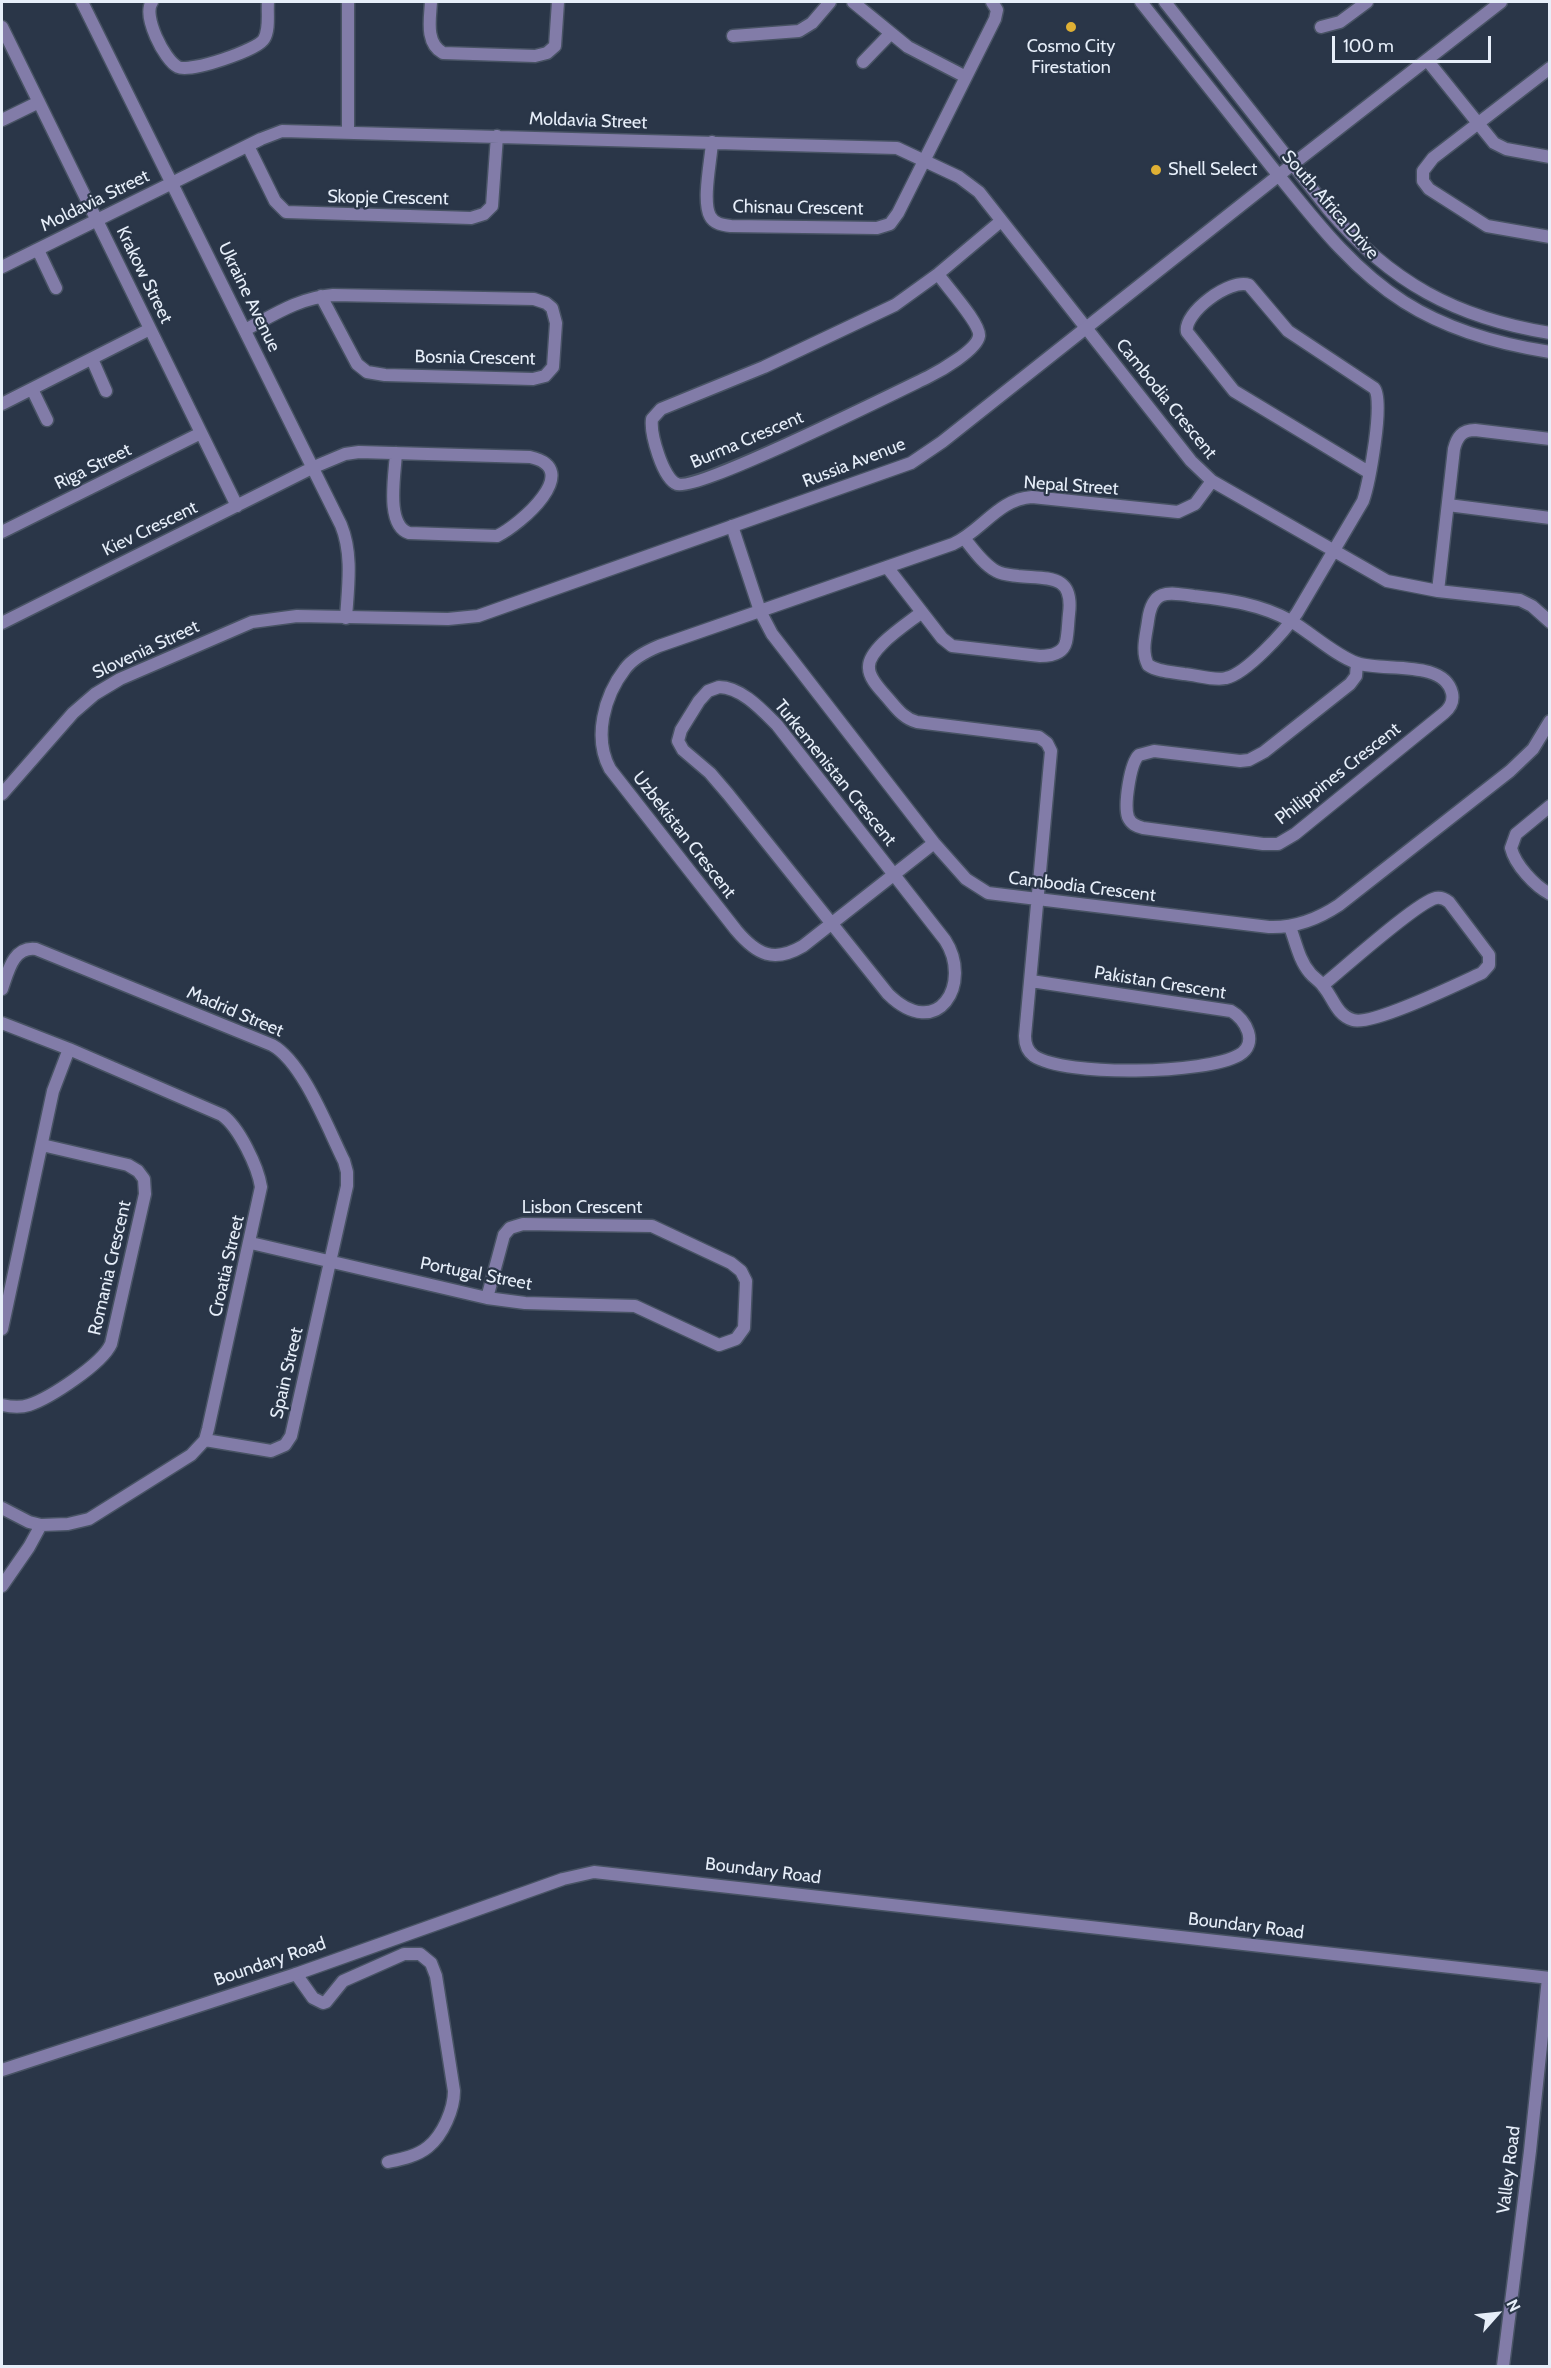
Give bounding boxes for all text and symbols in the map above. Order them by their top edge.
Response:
marker: Cosmo City Firestation [1064,20,1078,34]
scale bar [1335,24,1494,62]
text: 100 m [1343,35,1394,57]
place label: Cosmo City Firestation [1027,36,1115,78]
street label: Moldavia Street [528,108,648,134]
street label: South Africa Drive [1277,146,1383,264]
place label: Shell Select [1168,159,1257,181]
marker: Shell Select [1149,163,1163,177]
street label: Moldavia Street [37,165,153,237]
street label: Skopje Crescent [327,186,449,210]
street label: Chisnau Crescent [733,196,863,220]
street label: Krakow Street [111,223,177,327]
street label: Ukraine Avenue [213,239,285,355]
street label: Cambodia Crescent [1111,335,1221,463]
street label: Bosnia Crescent [414,346,536,370]
street label: Burma Crescent [687,407,807,473]
street label: Russia Avenue [799,433,909,493]
street label: Riga Street [51,439,135,495]
street label: Nepal Street [1023,472,1119,500]
street label: Kiev Crescent [99,497,201,561]
street label: Slovenia Street [89,616,203,684]
street label: Turkemenistan Crescent [769,696,901,850]
street label: Philippines Crescent [1271,718,1405,830]
street label: Uzbekistan Crescent [628,767,740,903]
street label: Cambodia Crescent [1007,867,1157,907]
street label: Pakistan Crescent [1093,962,1227,1004]
street label: Madrid Street [183,982,287,1042]
street label: Lisbon Crescent [522,1197,642,1219]
street label: Romania Crescent [84,1198,136,1338]
street label: Croatia Street [205,1213,249,1319]
street label: Portugal Street [418,1253,534,1295]
street label: Spain Street [266,1325,308,1421]
street label: Boundary Road [704,1853,822,1889]
street label: Boundary Road [1187,1908,1305,1944]
street label: Boundary Road [211,1933,329,1991]
street label: Valley Road [1493,2125,1525,2215]
north arrow [1467,2284,1527,2344]
text: N [1502,2296,1525,2315]

